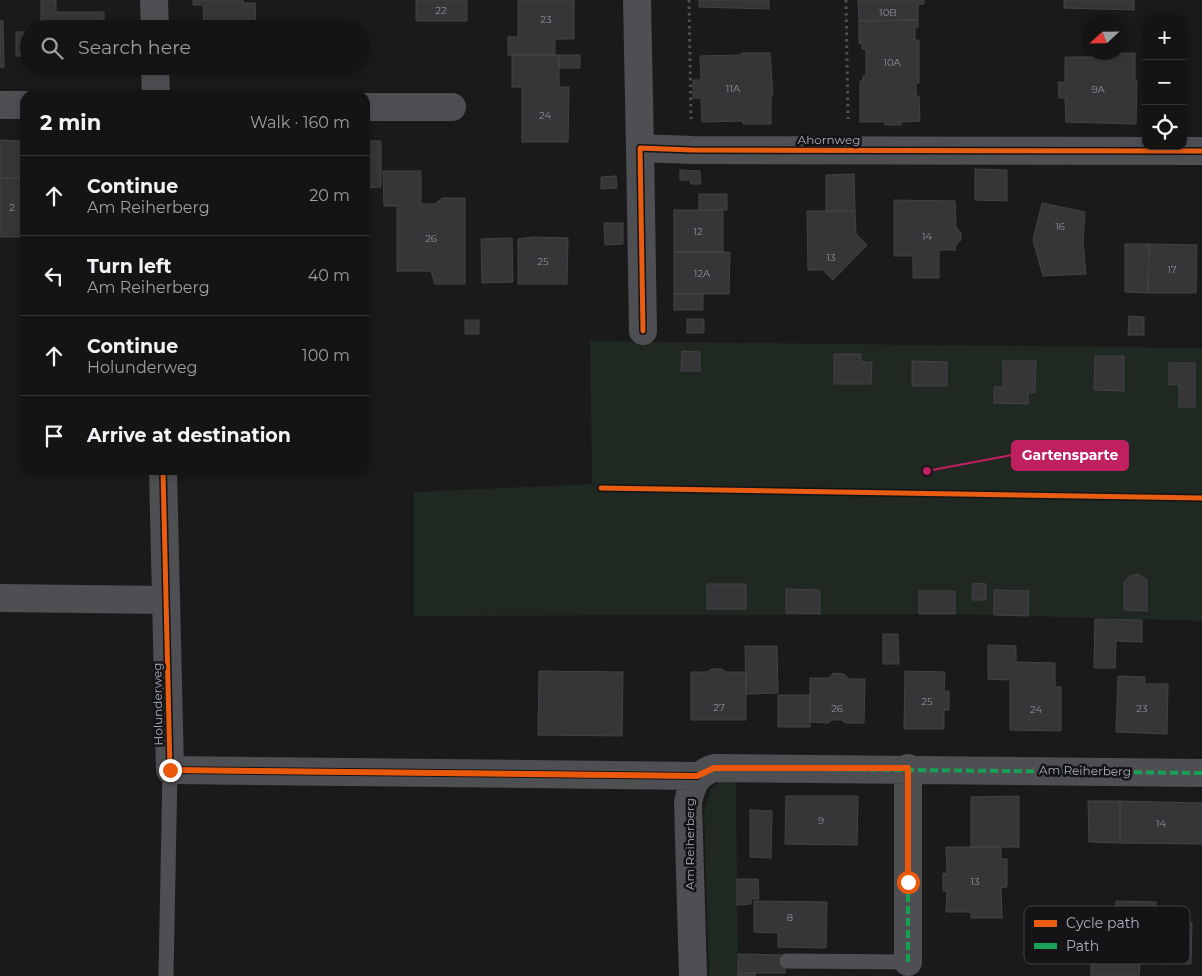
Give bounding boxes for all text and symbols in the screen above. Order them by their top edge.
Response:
house number: 22 [435,4,447,17]
house number: 10B [879,6,897,19]
house number: 23 [540,13,552,26]
north arrow [1082,15,1127,60]
map controls [1142,15,1187,150]
button: + [1142,15,1187,60]
search box [20,20,370,75]
icon: search [38,34,66,62]
text: Search here [78,36,191,59]
house number: 10A [883,56,901,69]
button: − [1142,60,1187,105]
house number: 11A [726,82,741,95]
house number: 9A [1091,83,1105,96]
button: locate [1142,105,1187,150]
house number: 24 [539,109,551,122]
text: 2 min [40,110,101,135]
text: Walk · 160 m [250,113,350,132]
street label: Ahornweg [798,132,860,147]
text: Continue [87,175,178,198]
icon: ahead [40,182,68,210]
text: 20 m [309,186,350,205]
text: Am Reiherberg [87,198,210,217]
house number: 2 [9,201,15,214]
house number: 16 [1055,220,1065,233]
house number: 12 [693,225,703,238]
house number: 14 [922,230,932,243]
house number: 26 [425,232,437,245]
house number: 13 [826,251,836,264]
text: Turn left [87,255,172,278]
house number: 25 [537,255,549,268]
icon: left [40,262,68,290]
house number: 17 [1167,263,1177,276]
text: 40 m [308,266,350,285]
house number: 12A [694,267,711,280]
text: Am Reiherberg [87,278,210,297]
text: Continue [87,335,178,358]
icon: ahead [40,342,68,370]
text: 100 m [302,346,350,365]
text: Holunderweg [87,358,198,377]
icon: arrive [40,422,68,450]
text: Arrive at destination [87,424,291,447]
callout: Gartensparte [1012,441,1128,470]
text: Gartensparte [1022,446,1118,464]
street label: Holunderweg [149,662,166,746]
house number: 25 [921,695,933,708]
house number: 27 [713,701,725,714]
house number: 26 [831,702,843,715]
house number: 23 [1136,702,1148,715]
house number: 24 [1030,703,1042,716]
route end [159,759,182,782]
street label: Am Reiherberg [1039,762,1131,779]
street label: Am Reiherberg [682,798,697,890]
house number: 9 [818,814,824,827]
house number: 14 [1156,817,1166,830]
route start [897,871,920,894]
house number: 13 [970,875,980,888]
legend [1024,906,1190,964]
house number: 8 [787,911,793,924]
text: Cycle path [1066,914,1140,932]
text: Path [1066,937,1099,955]

